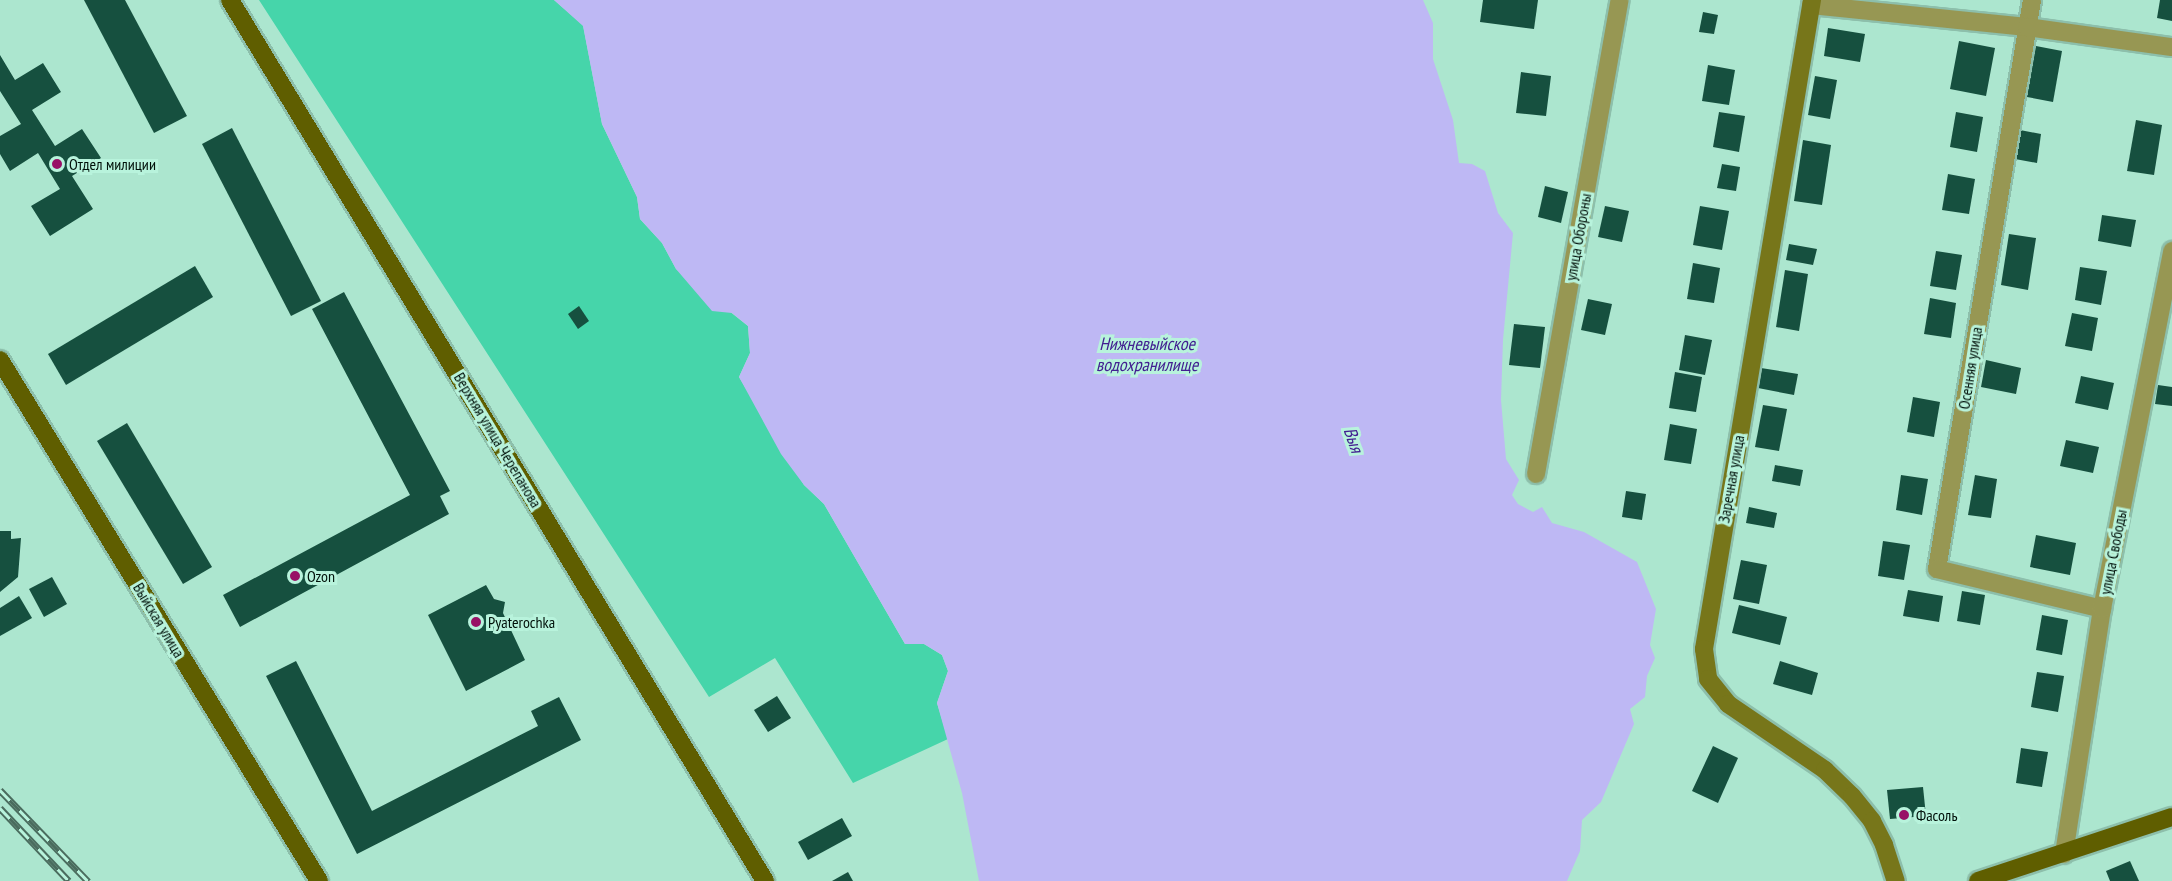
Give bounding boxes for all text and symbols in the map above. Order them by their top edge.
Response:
place label: Отдел милиции [69,154,156,174]
marker: Отдел милиции [50,157,64,171]
street label: улица Обороны [1561,192,1595,282]
street label: Осенняя улица [1954,325,1986,411]
water label: Нижневыйское водохранилище [1096,334,1198,376]
street label: Верхняя улица Черепанова [450,369,546,511]
water label: Выя [1339,425,1367,455]
street label: Заречная улица [1714,434,1748,524]
street label: улица Свободы [2095,508,2131,596]
place label: Ozon [307,566,335,586]
marker: Ozon [288,569,302,583]
street label: Выйская улица [129,579,189,661]
place label: Pyaterochka [488,612,555,632]
marker: Pyaterochka [469,615,483,629]
place label: Фасоль [1916,805,1957,825]
marker: Фасоль [1897,808,1911,822]

